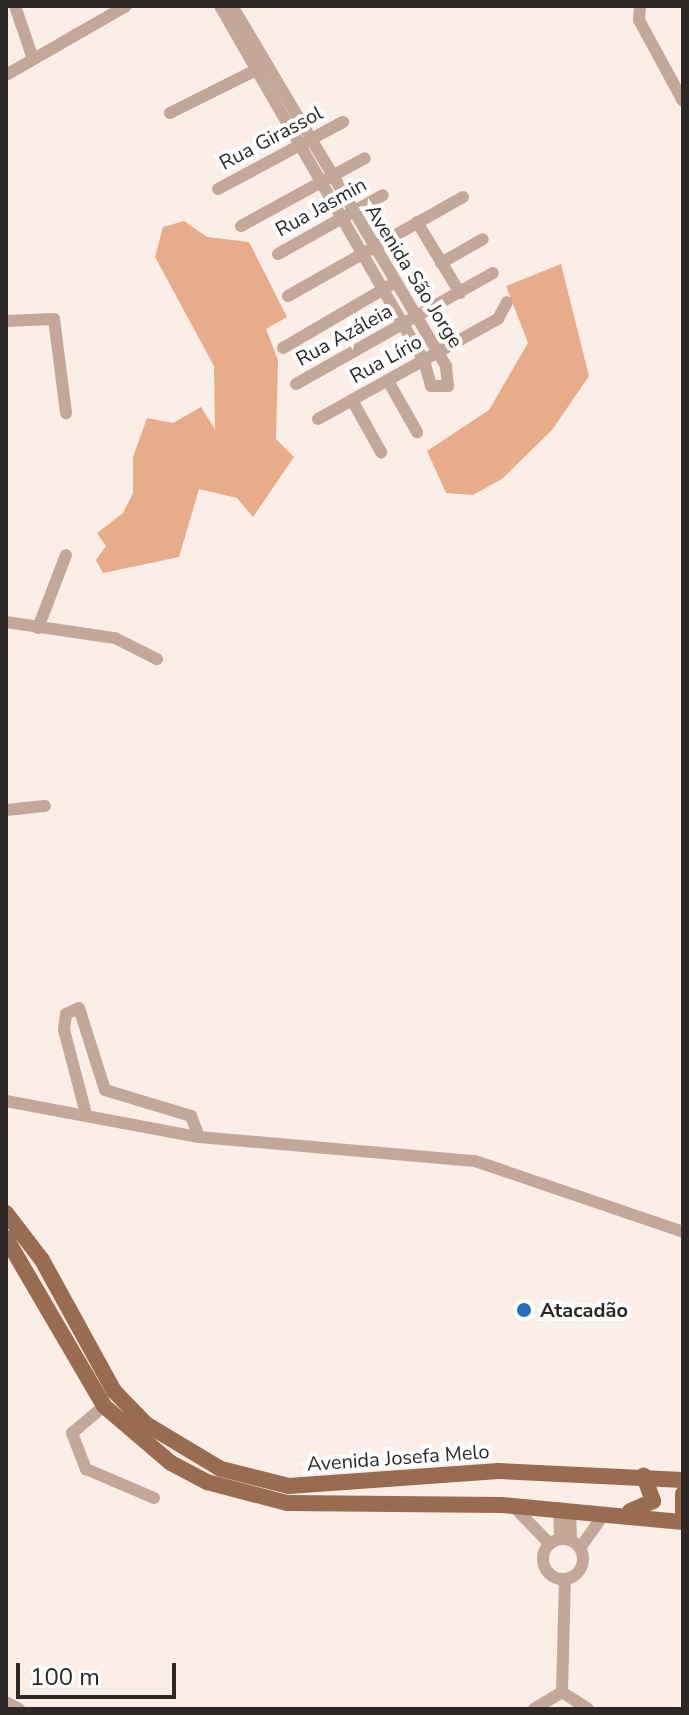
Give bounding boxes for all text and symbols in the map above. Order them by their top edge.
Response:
street label: Rua Girassol [215,101,327,175]
street label: Rua Jasmin [271,172,371,242]
street label: Avenida São Jorge [360,200,468,352]
street label: Rua Azáleia [292,299,396,371]
street label: Rua Lírio [346,329,426,389]
place label: Atacadão [540,1298,628,1322]
marker: Atacadão [515,1301,533,1319]
street label: Avenida Josefa Melo [306,1440,490,1476]
scale bar [20,1647,180,1697]
text: 100 m [30,1661,100,1693]

